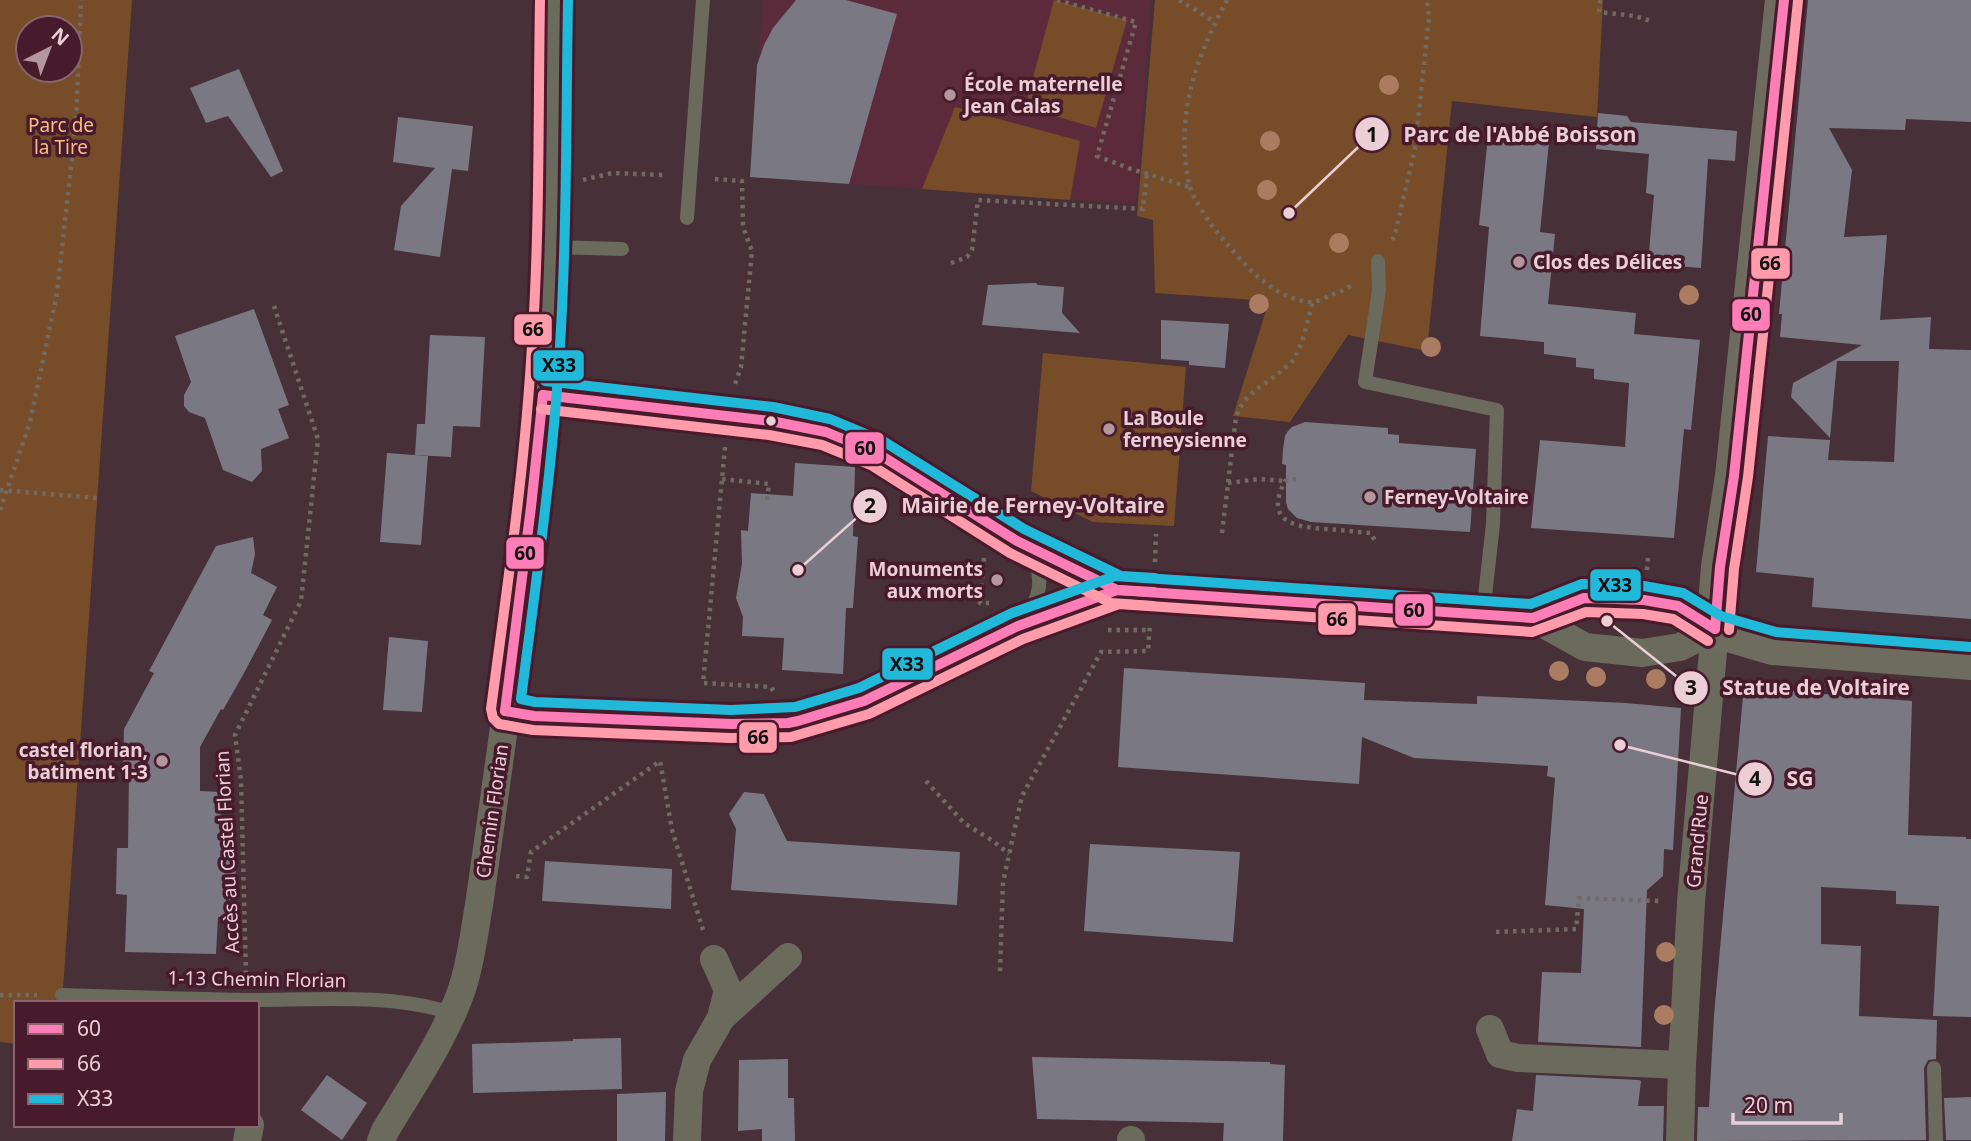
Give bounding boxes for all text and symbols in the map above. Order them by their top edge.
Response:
north arrow [14,14,84,84]
text: N [46,22,75,51]
place label: École maternelle Jean Calas [962,71,1123,119]
marker: École maternelle Jean Calas [942,87,958,103]
park label: Parc de la Tire [28,112,94,160]
callout: Parc de l'Abbé Boisson [1354,113,1650,155]
text: 1 [1366,120,1378,148]
text: Parc de l'Abbé Boisson [1404,120,1636,148]
line badge: 66 [1750,247,1791,280]
place label: Clos des Délices [1533,249,1682,275]
text: 66 [1759,250,1781,276]
marker: Clos des Délices [1511,254,1527,270]
line badge: 60 [1731,298,1771,332]
text: 60 [1740,301,1762,327]
line badge: 66 [513,313,553,346]
text: 66 [522,316,544,342]
line badge: X33 [532,349,585,382]
text: X33 [542,352,576,378]
place label: La Boule ferneysienne [1123,405,1247,453]
unlabelled marker [764,414,778,428]
marker: La Boule ferneysienne [1101,421,1117,437]
line badge: 60 [844,431,885,465]
text: 60 [854,435,876,461]
place label: Ferney-Voltaire [1384,484,1529,510]
callout: Mairie de Ferney-Voltaire [852,485,1179,527]
marker: Ferney-Voltaire [1362,489,1378,505]
text: 2 [864,491,876,519]
text: Mairie de Ferney-Voltaire [901,491,1165,519]
line badge: 60 [505,536,545,570]
text: 60 [514,540,536,566]
place label: Monuments aux morts [869,556,983,604]
line badge: X33 [1589,568,1642,602]
marker: Monuments aux morts [989,572,1005,588]
text: X33 [1598,572,1632,598]
line badge: 60 [1394,593,1434,627]
text: 60 [1403,597,1425,623]
line badge: 66 [1317,602,1357,636]
text: 66 [1326,606,1348,632]
line badge: X33 [881,647,934,681]
text: X33 [890,651,924,677]
callout: Statue de Voltaire [1673,667,1924,709]
text: 3 [1685,673,1697,701]
text: Statue de Voltaire [1722,673,1910,701]
line badge: 66 [738,721,778,754]
text: 66 [747,724,769,750]
place label: castel florian, batiment 1-3 [19,737,148,785]
street label: Chemin Florian [470,742,514,880]
street label: Accès au Castel Florian [209,750,245,954]
marker: castel florian, batiment 1-3 [154,753,170,769]
callout: SG [1738,758,1827,800]
text: 4 [1749,764,1761,792]
text: SG [1787,764,1813,792]
street label: Grand'Rue [1680,793,1714,889]
street label: 1-13 Chemin Florian [167,964,347,994]
legend [14,1001,259,1127]
text: 60 [77,1014,101,1042]
text: 66 [77,1049,101,1077]
scale bar [1733,1082,1842,1126]
text: X33 [77,1084,113,1112]
text: 20 m [1744,1091,1793,1119]

